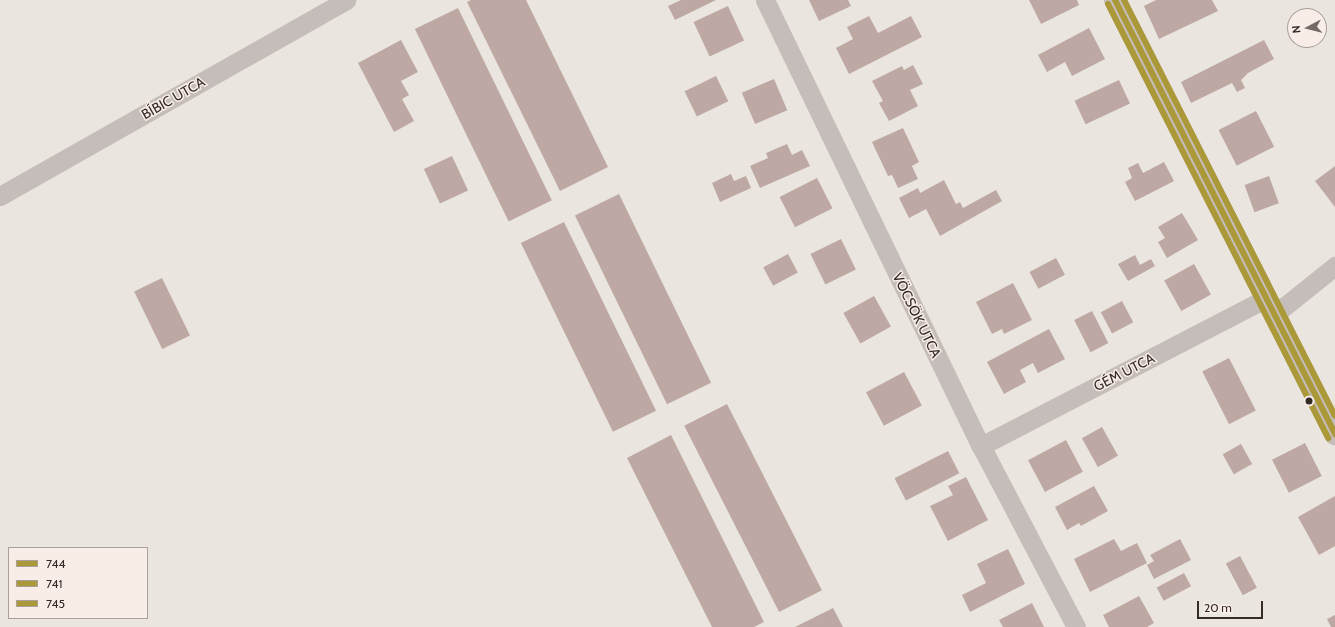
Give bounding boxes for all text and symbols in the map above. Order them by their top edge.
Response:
north arrow [1287,8,1327,48]
text: N [1289,25,1304,34]
street label: BÍBIC UTCA [138,73,208,123]
street label: VÖCSÖK UTCA [889,270,945,360]
street label: GÉM UTCA [1091,349,1157,395]
unlabelled marker [1304,396,1314,406]
legend [8,547,148,619]
text: 744 [46,556,66,571]
text: 741 [46,576,62,591]
scale bar [1199,593,1265,619]
text: 745 [46,596,65,611]
text: 20 m [1204,600,1232,615]

